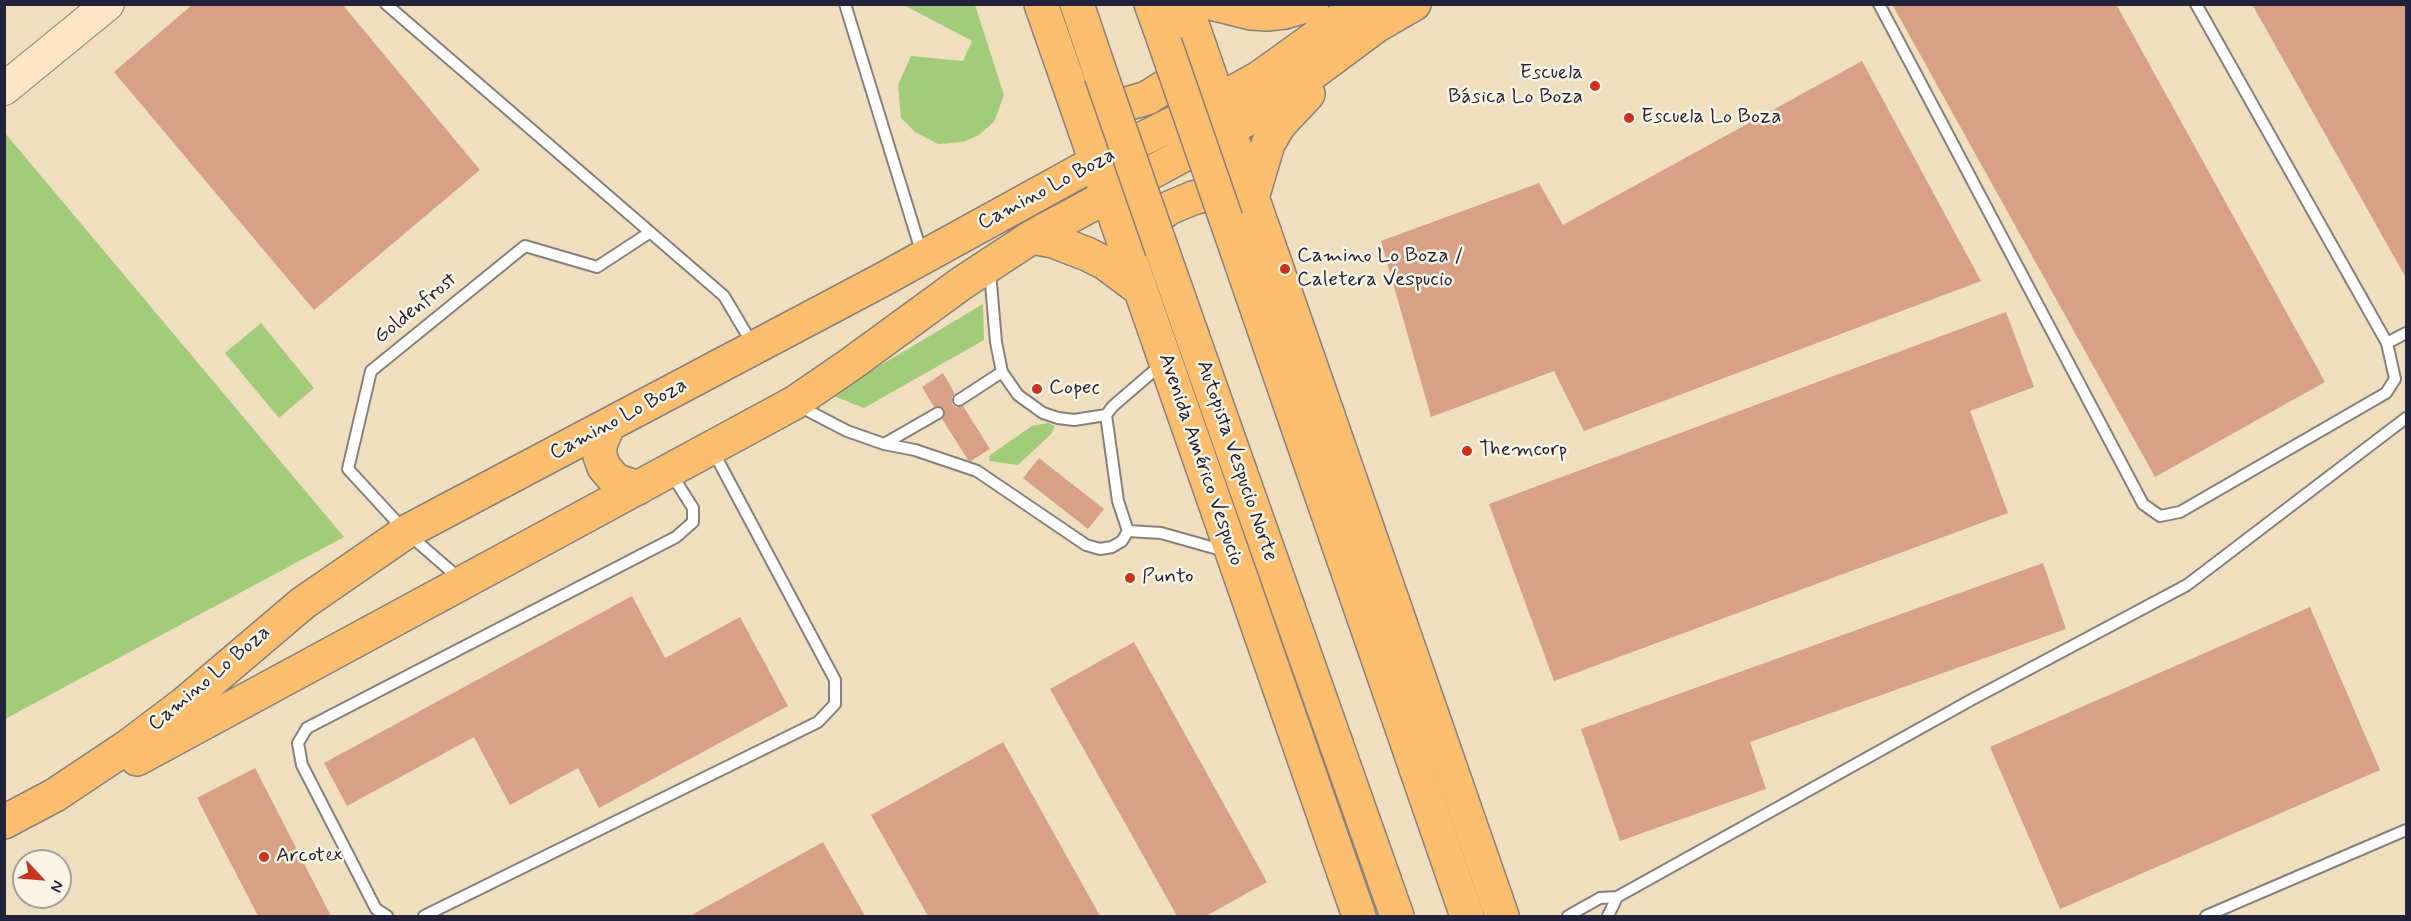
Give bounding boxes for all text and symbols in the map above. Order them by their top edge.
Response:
place label: Escuela Básica Lo Boza [1448,61,1583,111]
marker: Escuela Básica Lo Boza [1588,79,1602,93]
place label: Escuela Lo Boza [1641,105,1781,131]
marker: Escuela Lo Boza [1622,111,1636,125]
street label: Camino Lo Boza [974,143,1120,237]
place label: Camino Lo Boza / Caletera Vespucio [1297,244,1464,294]
marker: Camino Lo Boza / Caletera Vespucio [1278,262,1292,276]
street label: Goldenfrost [369,268,463,350]
street label: Avenida Américo Vespucio [1152,351,1248,569]
street label: Autopista Vespucio Norte [1190,357,1282,565]
street label: Camino Lo Boza [546,373,692,467]
place label: Copec [1049,376,1100,402]
marker: Copec [1030,382,1044,396]
place label: Themcorp [1479,438,1567,464]
marker: Themcorp [1460,444,1474,458]
place label: Punto [1142,565,1193,591]
marker: Punto [1123,571,1137,585]
street label: Camino Lo Boza [144,621,276,737]
place label: Arcotex [276,844,342,870]
north arrow [12,849,72,909]
marker: Arcotex [257,850,271,864]
text: N [45,877,69,896]

